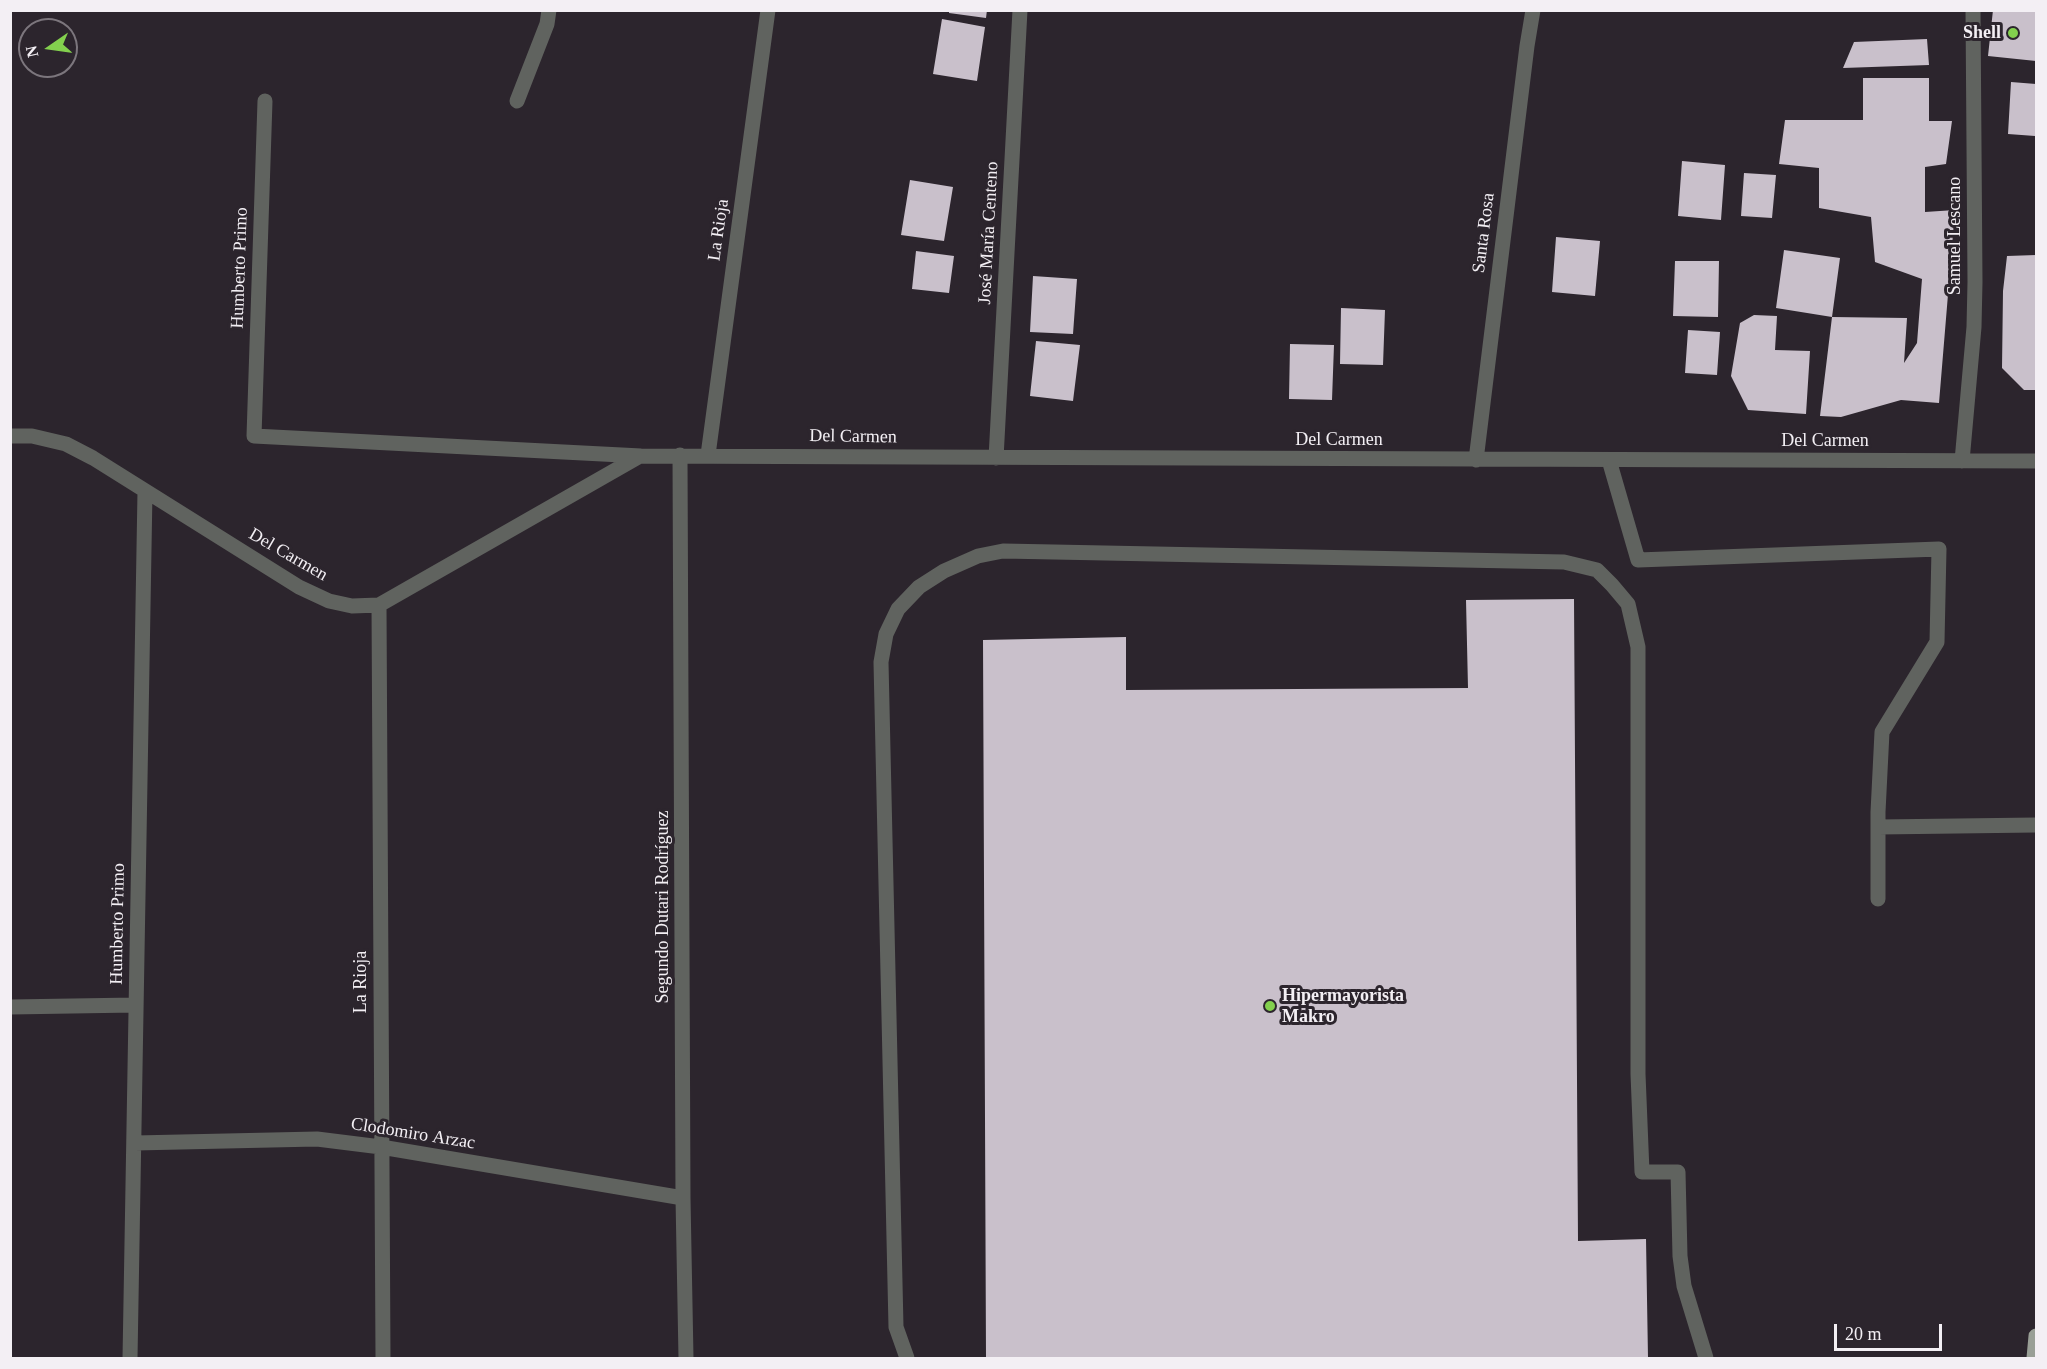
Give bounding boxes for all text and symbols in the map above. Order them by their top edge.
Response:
north arrow [18,18,78,78]
place label: Shell [1963,22,2001,44]
marker: Shell [2006,26,2020,40]
text: N [22,44,42,59]
street label: José María Centeno [974,161,1004,305]
street label: Samuel Lescano [1944,177,1966,295]
street label: Santa Rosa [1468,192,1500,274]
street label: La Rioja [704,198,734,262]
street label: Humberto Primo [227,207,253,329]
street label: Del Carmen [809,425,897,449]
street label: Del Carmen [1295,429,1383,451]
street label: Del Carmen [1781,430,1869,452]
street label: Del Carmen [245,524,331,586]
street label: Segundo Dutari Rodríguez [652,811,674,1003]
street label: Humberto Primo [106,863,130,985]
street label: La Rioja [350,951,372,1013]
place label: Hipermayorista Makro [1282,985,1404,1028]
marker: Hipermayorista Makro [1263,999,1277,1013]
street label: Clodomiro Arzac [349,1114,477,1154]
scale bar [1837,1312,1945,1350]
text: 20 m [1845,1324,1882,1344]

